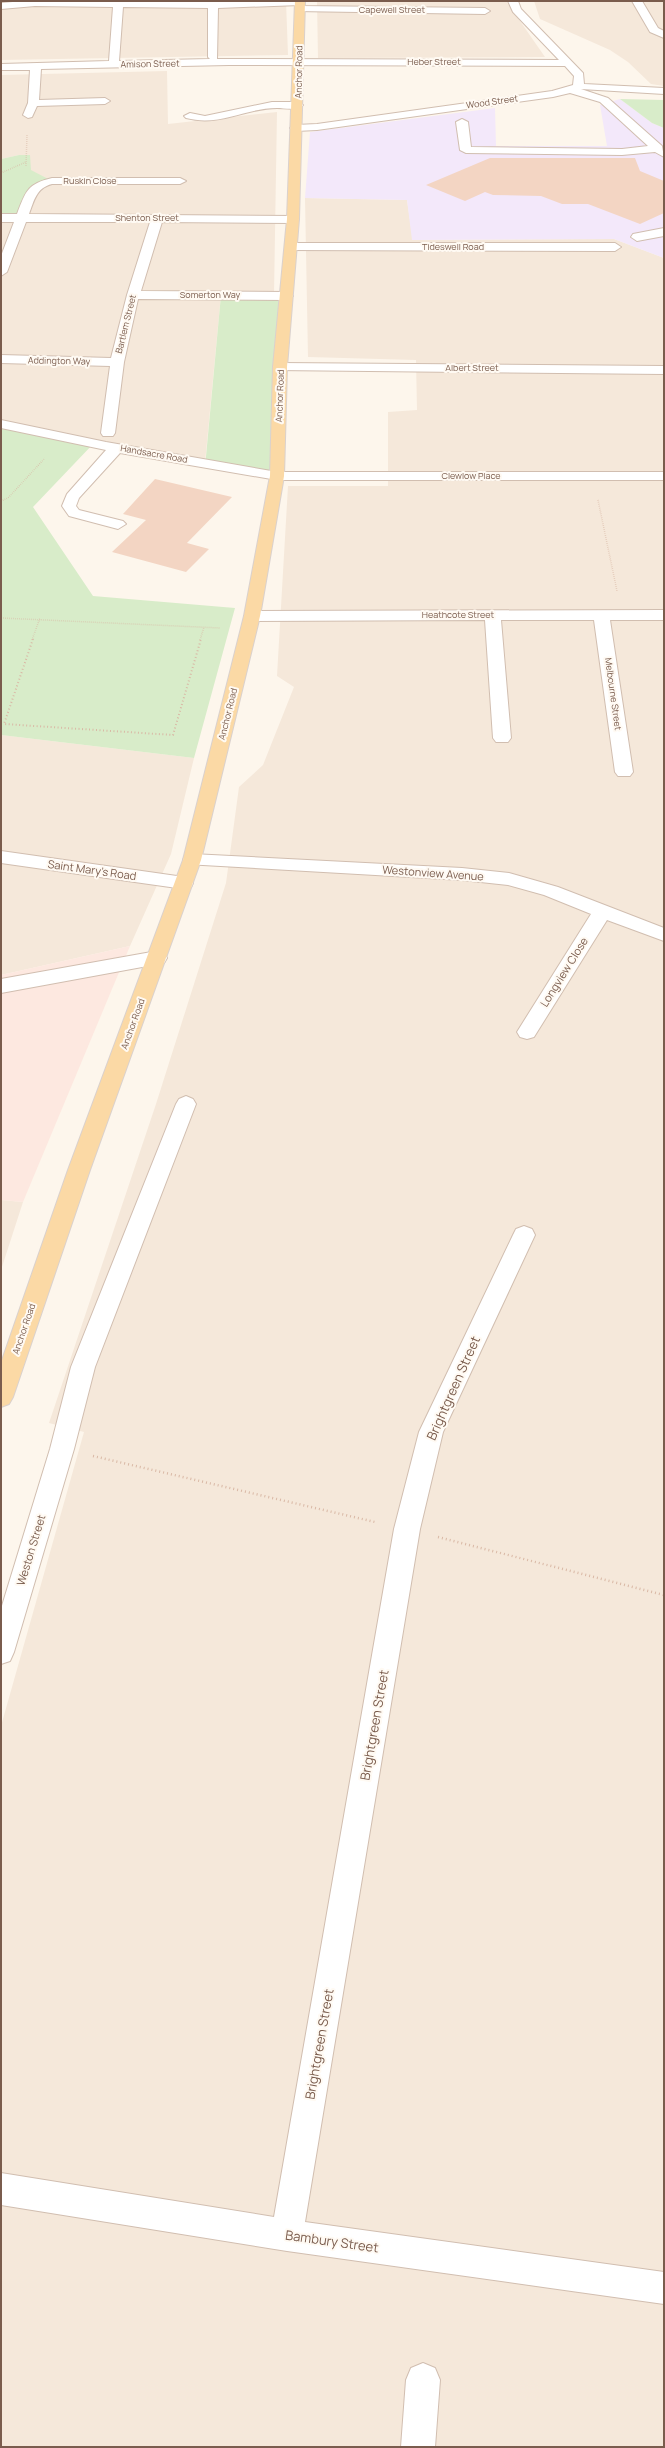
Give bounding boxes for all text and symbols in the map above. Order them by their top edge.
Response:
street label: Capewell Street [359,3,426,16]
street label: Anchor Road [292,45,305,99]
street label: Heber Street [407,55,461,68]
street label: Amison Street [120,56,180,71]
street label: Wood Street [465,91,519,112]
street label: Ruskin Close [63,174,117,187]
street label: Shenton Street [115,211,179,224]
street label: Tideswell Road [422,240,484,253]
street label: Somerton Way [180,288,240,301]
street label: Bartlem Street [112,293,139,355]
street label: Addington Way [28,353,91,368]
street label: Albert Street [445,361,499,374]
street label: Anchor Road [272,369,287,423]
street label: Handsacre Road [119,441,189,466]
street label: Clewlow Place [441,469,501,482]
street label: Heathcote Street [422,608,495,621]
street label: Melbourne Street [602,657,625,731]
street label: Anchor Road [215,687,240,741]
street label: Saint Mary's Road [47,856,137,883]
street label: Westonview Avenue [382,861,485,884]
street label: Longview Close [536,934,591,1009]
street label: Anchor Road [117,997,148,1051]
street label: Anchor Road [9,1302,38,1356]
street label: Brightgreen Street [422,1333,484,1443]
street label: Weston Street [13,1512,48,1587]
street label: Brightgreen Street [355,1668,393,1782]
street label: Brightgreen Street [300,1987,338,2101]
street label: Bambury Street [284,2226,380,2256]

